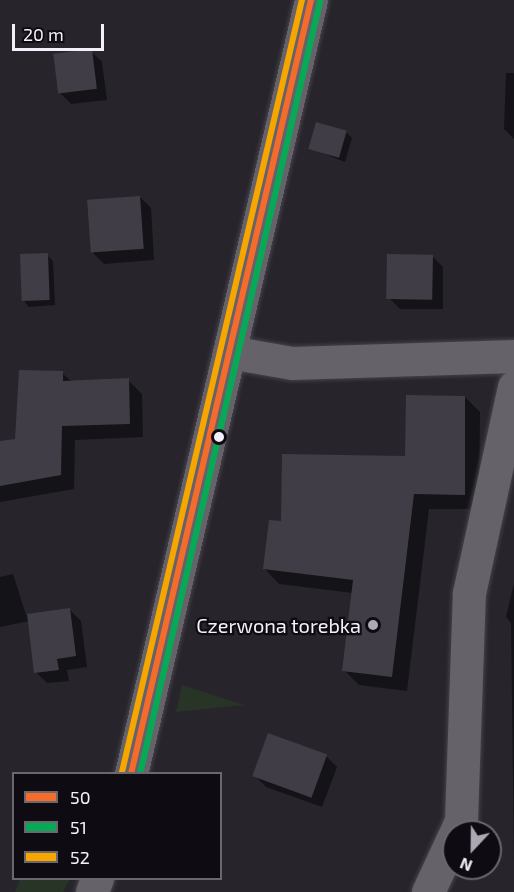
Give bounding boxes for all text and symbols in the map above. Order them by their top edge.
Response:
scale bar [15,12,106,50]
text: 20 m [23,23,64,45]
unlabelled marker [213,431,225,443]
place label: Czerwona torebka [196,613,361,637]
marker: Czerwona torebka [366,618,380,632]
legend [12,772,222,880]
text: 50 [70,786,91,808]
text: 51 [70,816,87,838]
north arrow [442,820,502,880]
text: 52 [70,846,90,868]
text: N [457,854,475,876]

